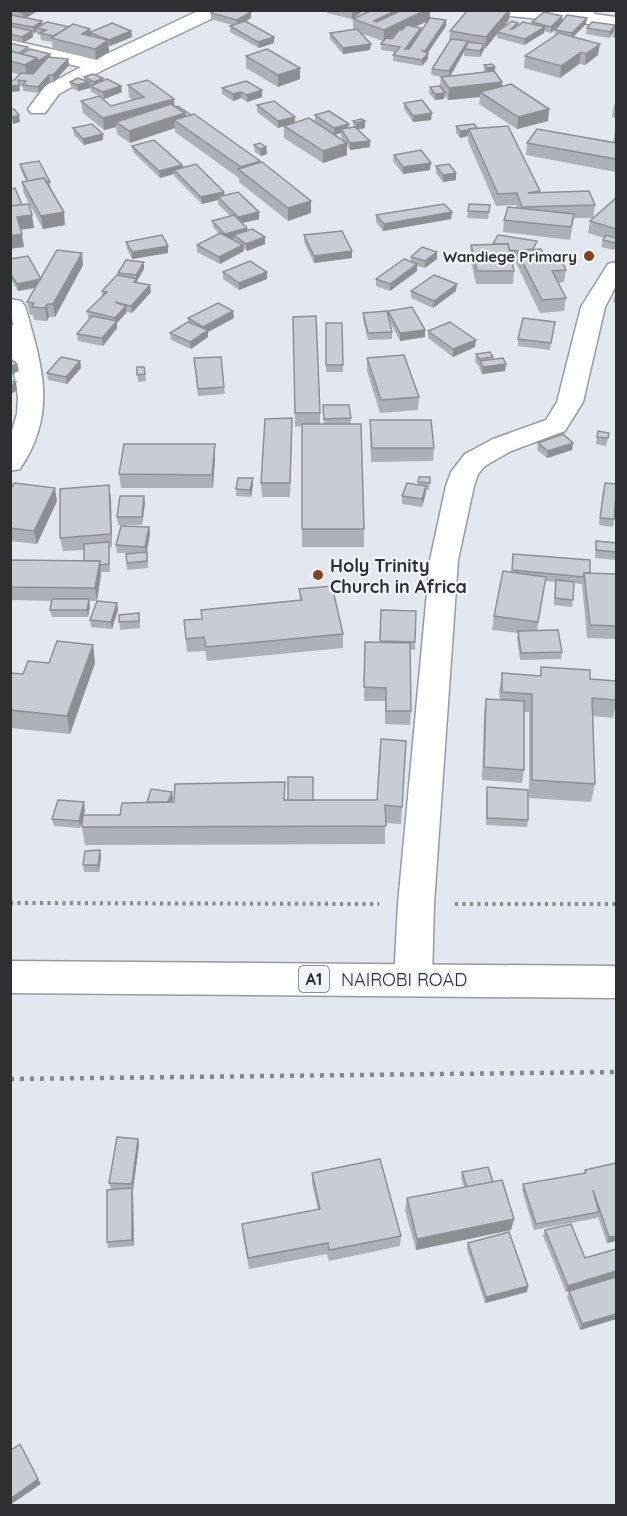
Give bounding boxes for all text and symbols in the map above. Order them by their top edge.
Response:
place label: Wandiege Primary [443,247,577,266]
marker: Wandiege Primary [582,249,596,263]
place label: Holy Trinity Church in Africa [330,554,467,598]
marker: Holy Trinity Church in Africa [311,568,325,582]
road number: A1 [299,966,329,992]
street label: NAIROBI ROAD [341,968,467,991]

